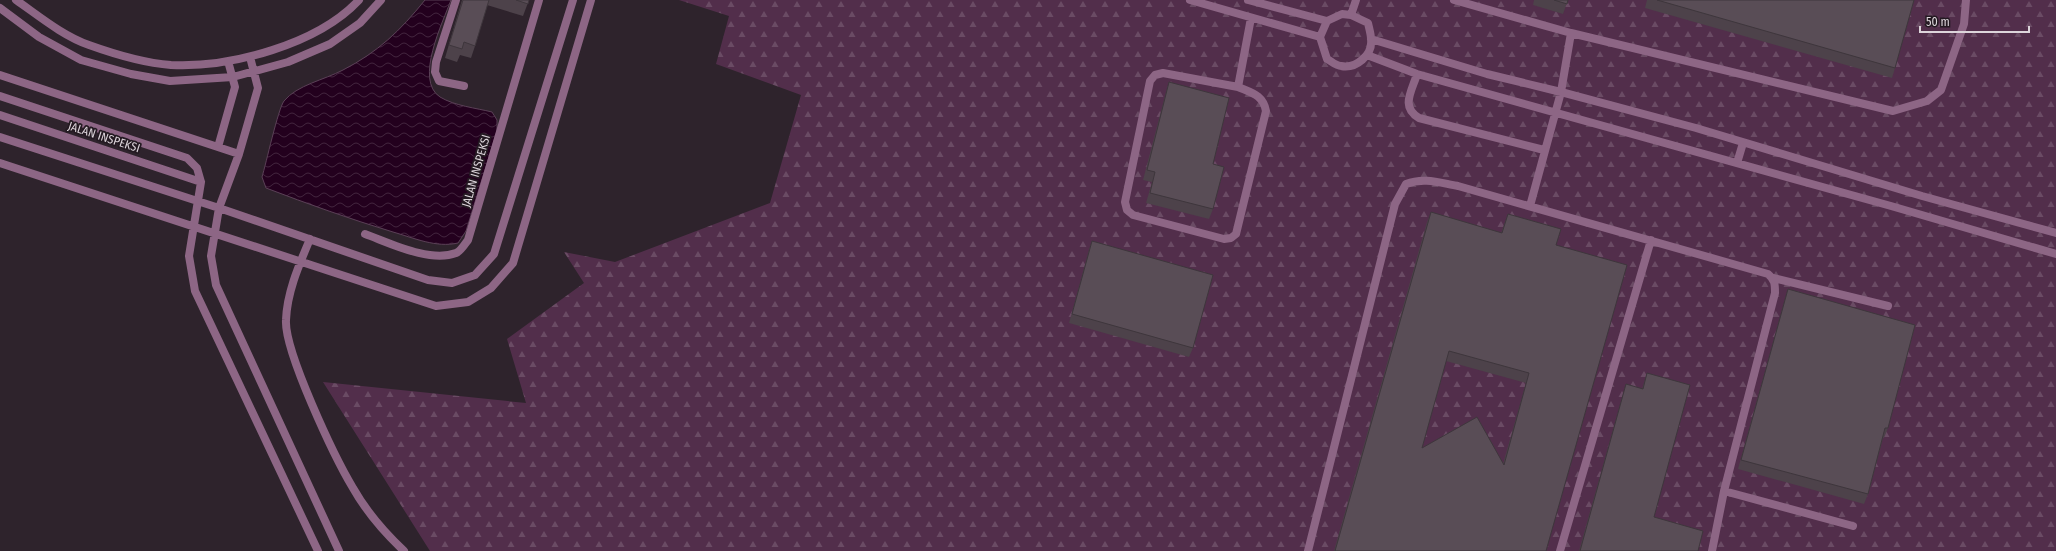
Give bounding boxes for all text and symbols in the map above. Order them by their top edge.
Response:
scale bar [1920,8,2029,34]
text: 50 m [1926,15,1950,29]
street label: JALAN INSPEKSI [66,119,142,155]
street label: JALAN INSPEKSI [459,133,493,209]

